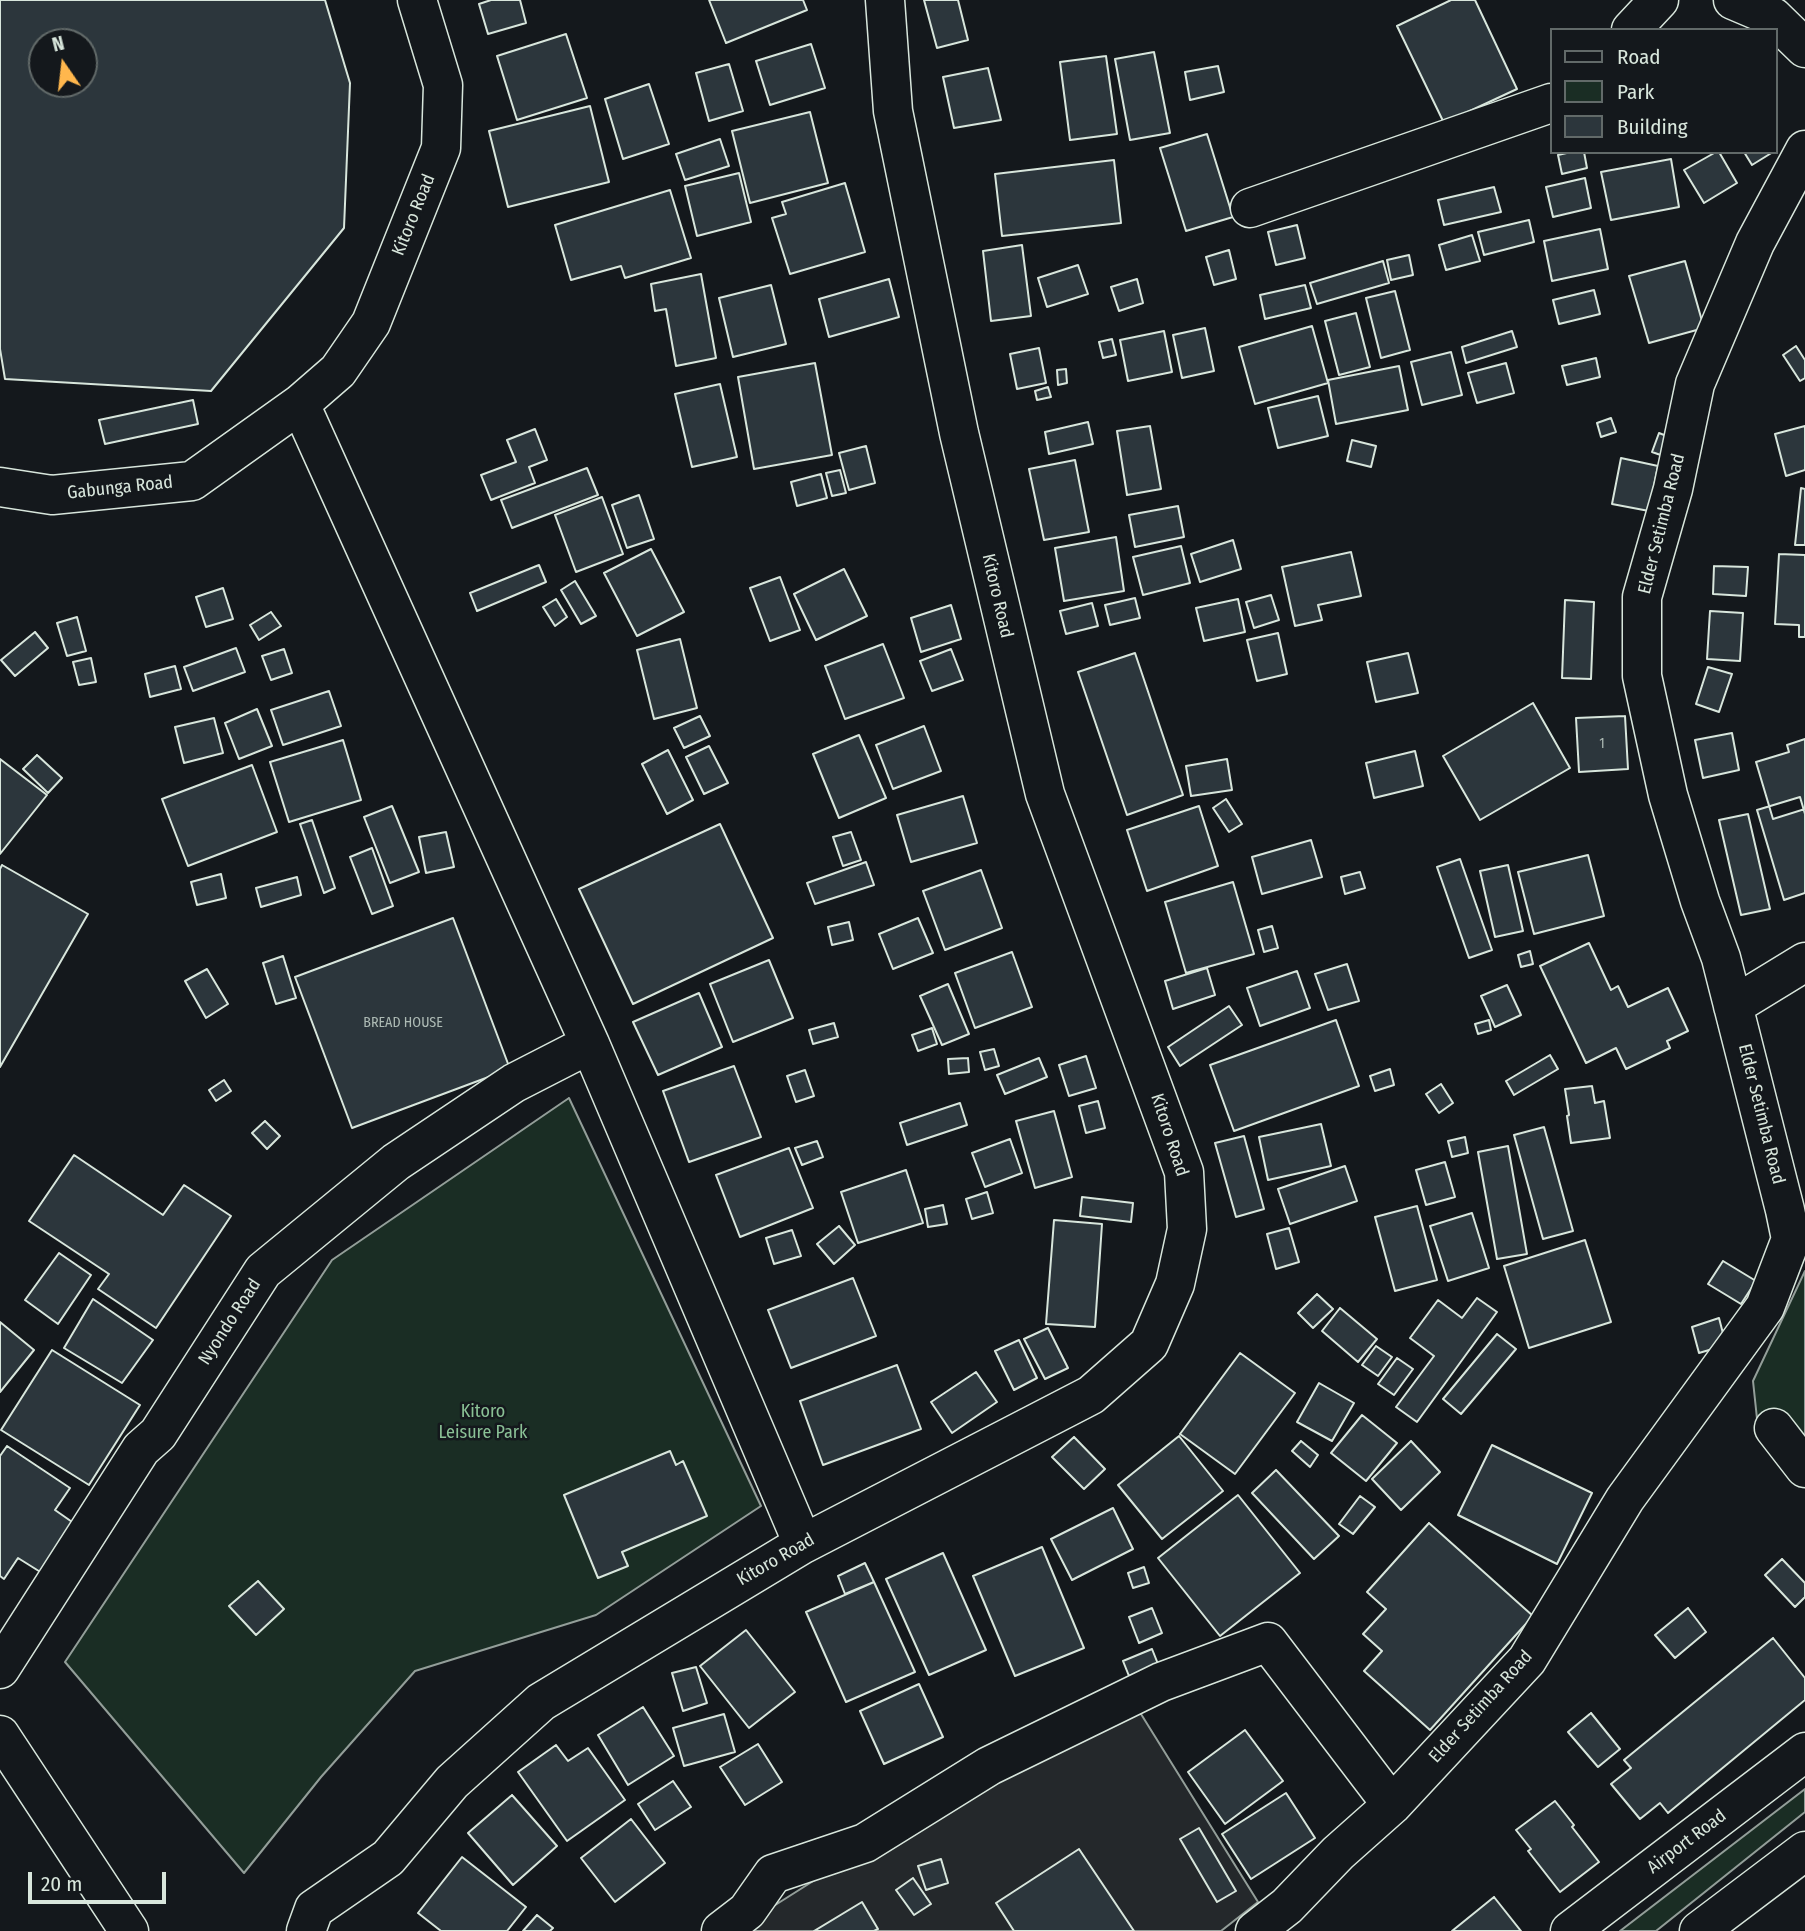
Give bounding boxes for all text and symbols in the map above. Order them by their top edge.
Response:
north arrow [28,28,98,98]
legend [1549,28,1777,154]
text: N [50,32,67,57]
text: Road [1617,44,1661,70]
text: Park [1617,79,1654,105]
text: Building [1617,114,1688,140]
street label: Kitoro Road [388,171,440,259]
street label: Elder Setimba Road [1634,452,1690,596]
street label: Gabunga Road [66,472,174,504]
street label: Kitoro Road [977,552,1017,640]
house number: 1 [1599,736,1605,752]
house number: BREAD HOUSE [363,1015,443,1031]
street label: Elder Setimba Road [1733,1042,1789,1186]
street label: Kitoro Road [1145,1091,1193,1179]
street label: Nyondo Road [194,1275,266,1369]
park label: Kitoro Leisure Park [439,1401,527,1444]
street label: Kitoro Road [733,1529,819,1591]
street label: Elder Setimba Road [1425,1646,1537,1768]
street label: Airport Road [1643,1805,1731,1879]
scale bar [32,1857,170,1901]
text: 20 m [41,1871,82,1897]

